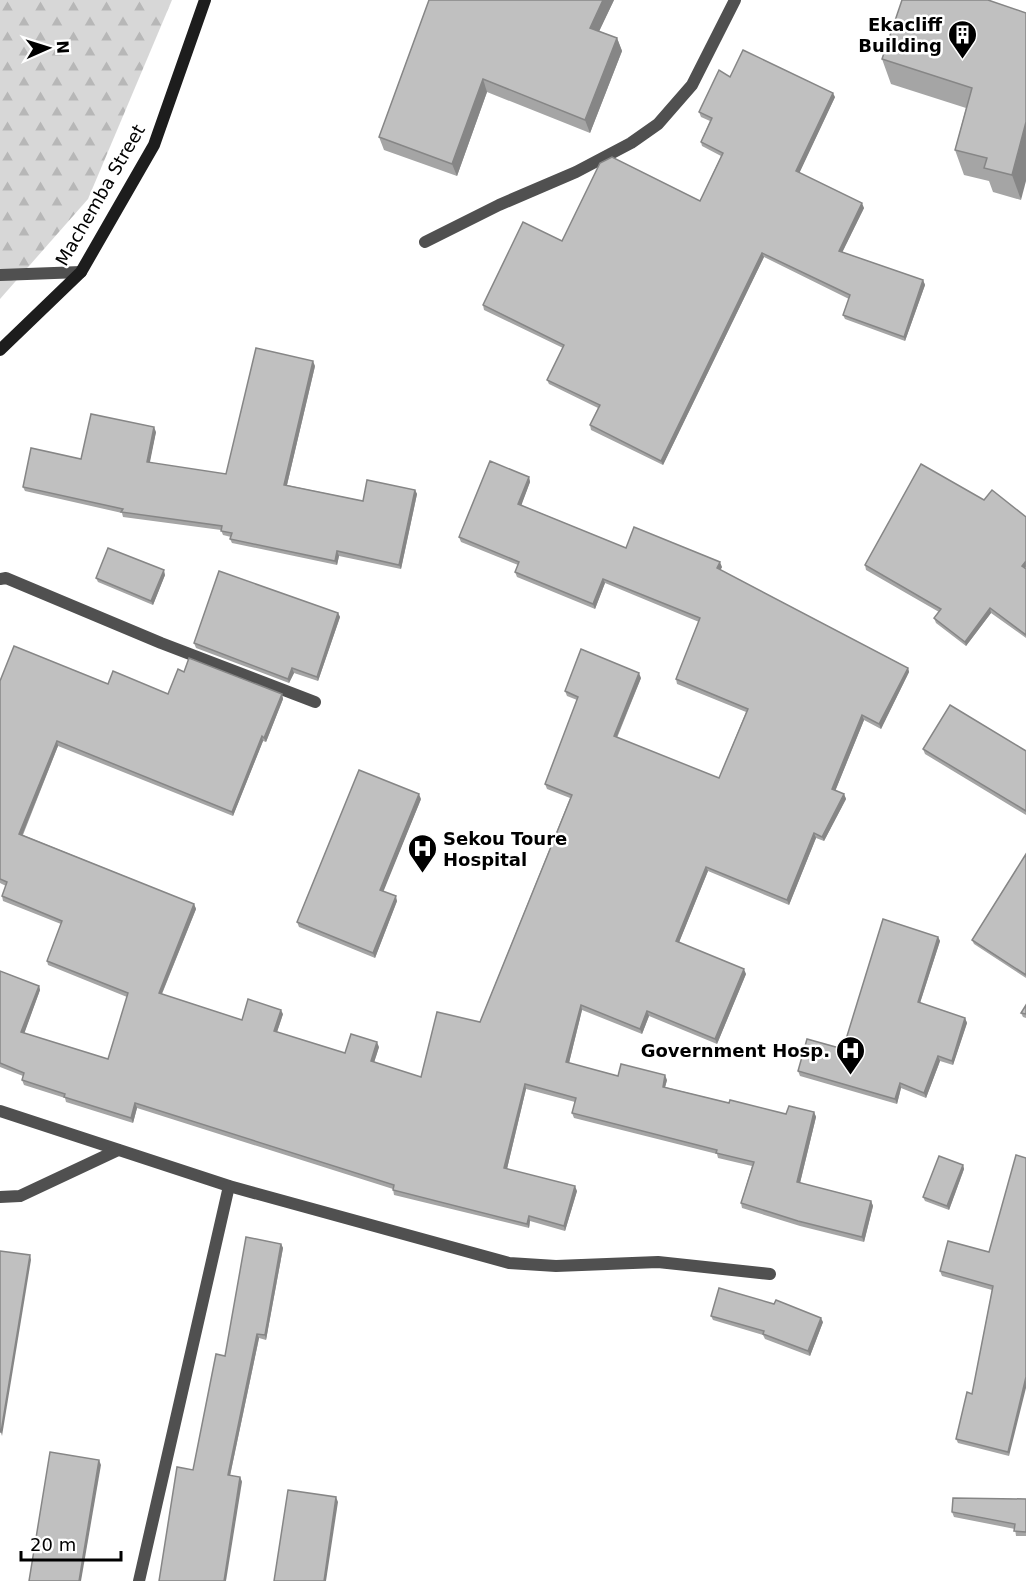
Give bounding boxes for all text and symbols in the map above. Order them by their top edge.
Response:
place label: Ekacliff Building [858,14,942,56]
north arrow [18,18,78,78]
building icon: Ekacliff Building [947,18,979,60]
text: N [53,40,72,54]
street label: Machemba Street [51,121,149,269]
place label: Sekou Toure Hospital [443,828,567,870]
hospital icon: Sekou Toure Hospital [406,832,438,874]
hospital icon: Government Hosp. [835,1034,867,1076]
place label: Government Hosp. [641,1040,830,1061]
scale bar [21,1524,122,1562]
text: 20 m [30,1534,76,1555]

